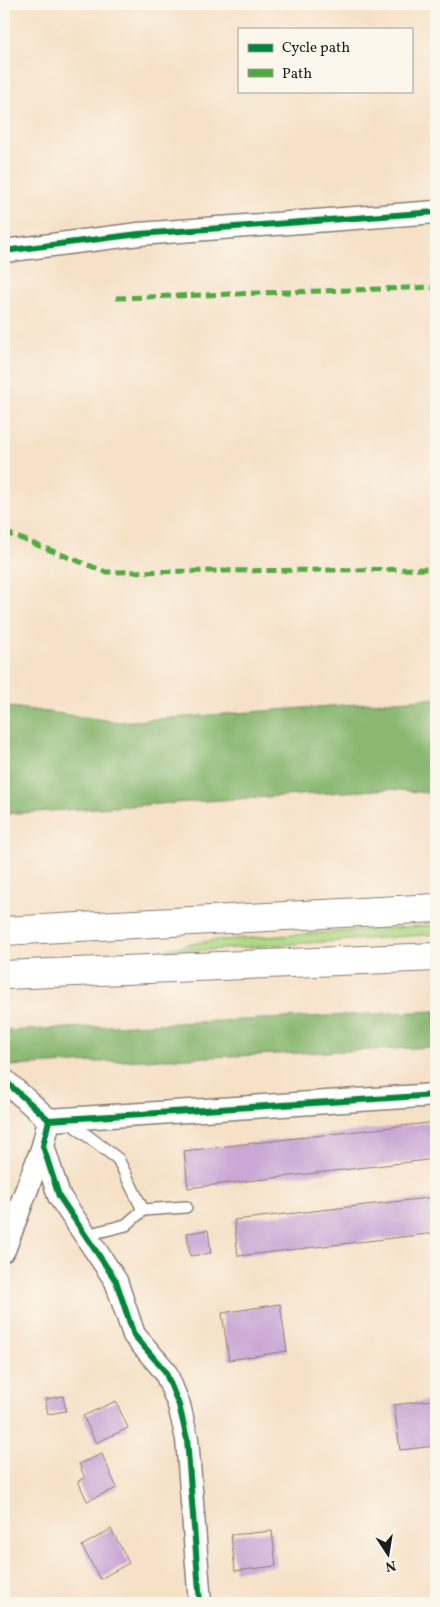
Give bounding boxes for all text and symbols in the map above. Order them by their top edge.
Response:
legend [238,28,412,92]
text: Cycle path [282,38,350,59]
text: Path [282,64,312,85]
north arrow [362,1530,412,1580]
text: N [383,1555,397,1576]

